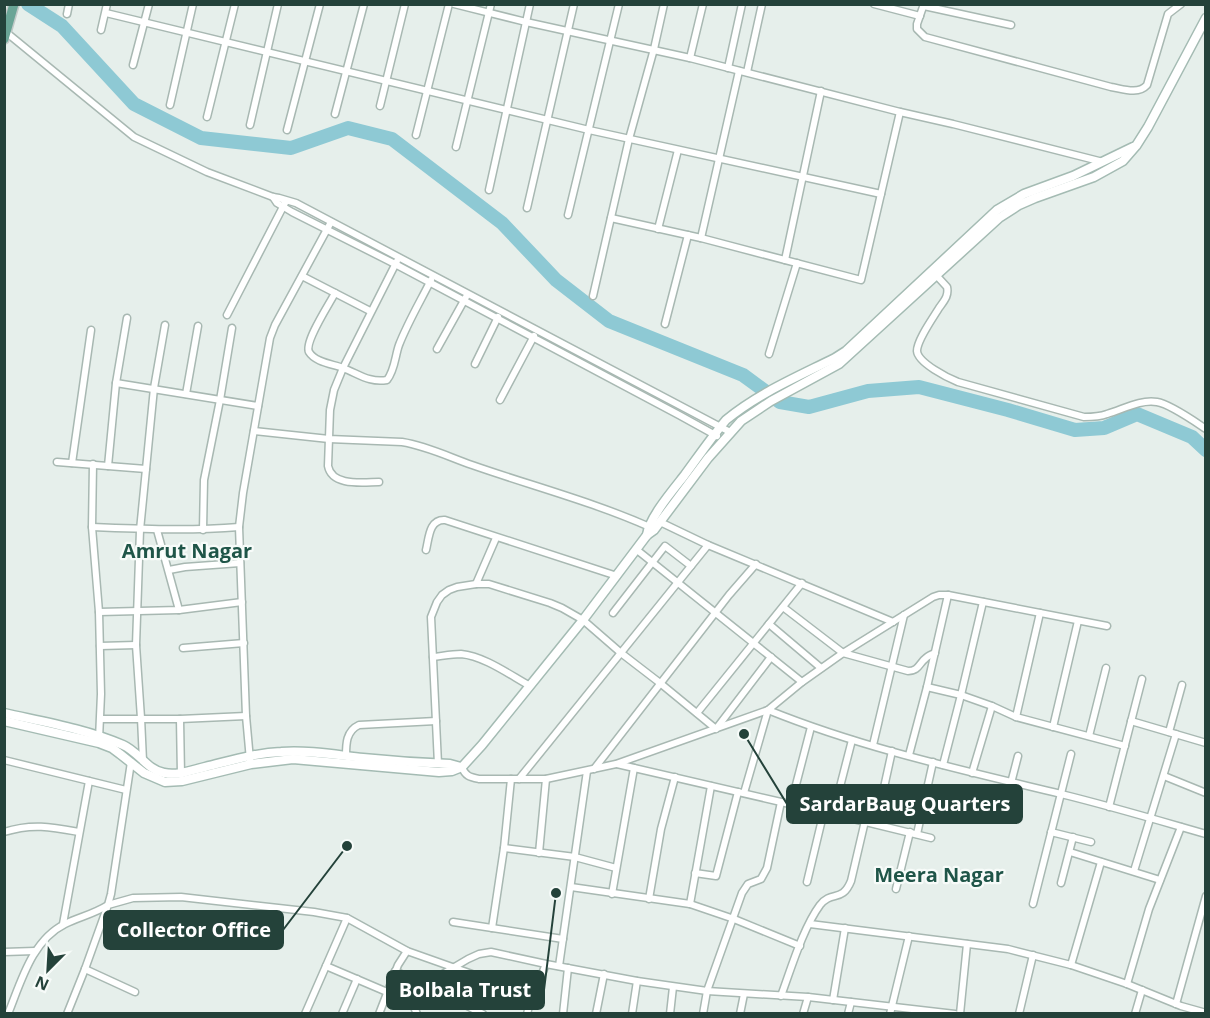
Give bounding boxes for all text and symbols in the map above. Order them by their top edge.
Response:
district label: Amrut Nagar [122,537,252,564]
callout: SardarBaug Quarters [787,785,1022,823]
text: SardarBaug Quarters [800,790,1011,817]
district label: Meera Nagar [874,861,1004,888]
callout: Collector Office [104,911,283,949]
text: Collector Office [117,916,271,943]
north arrow [18,940,78,1000]
text: N [31,971,52,996]
callout: Bolbala Trust [387,971,544,1009]
text: Bolbala Trust [399,976,532,1003]

